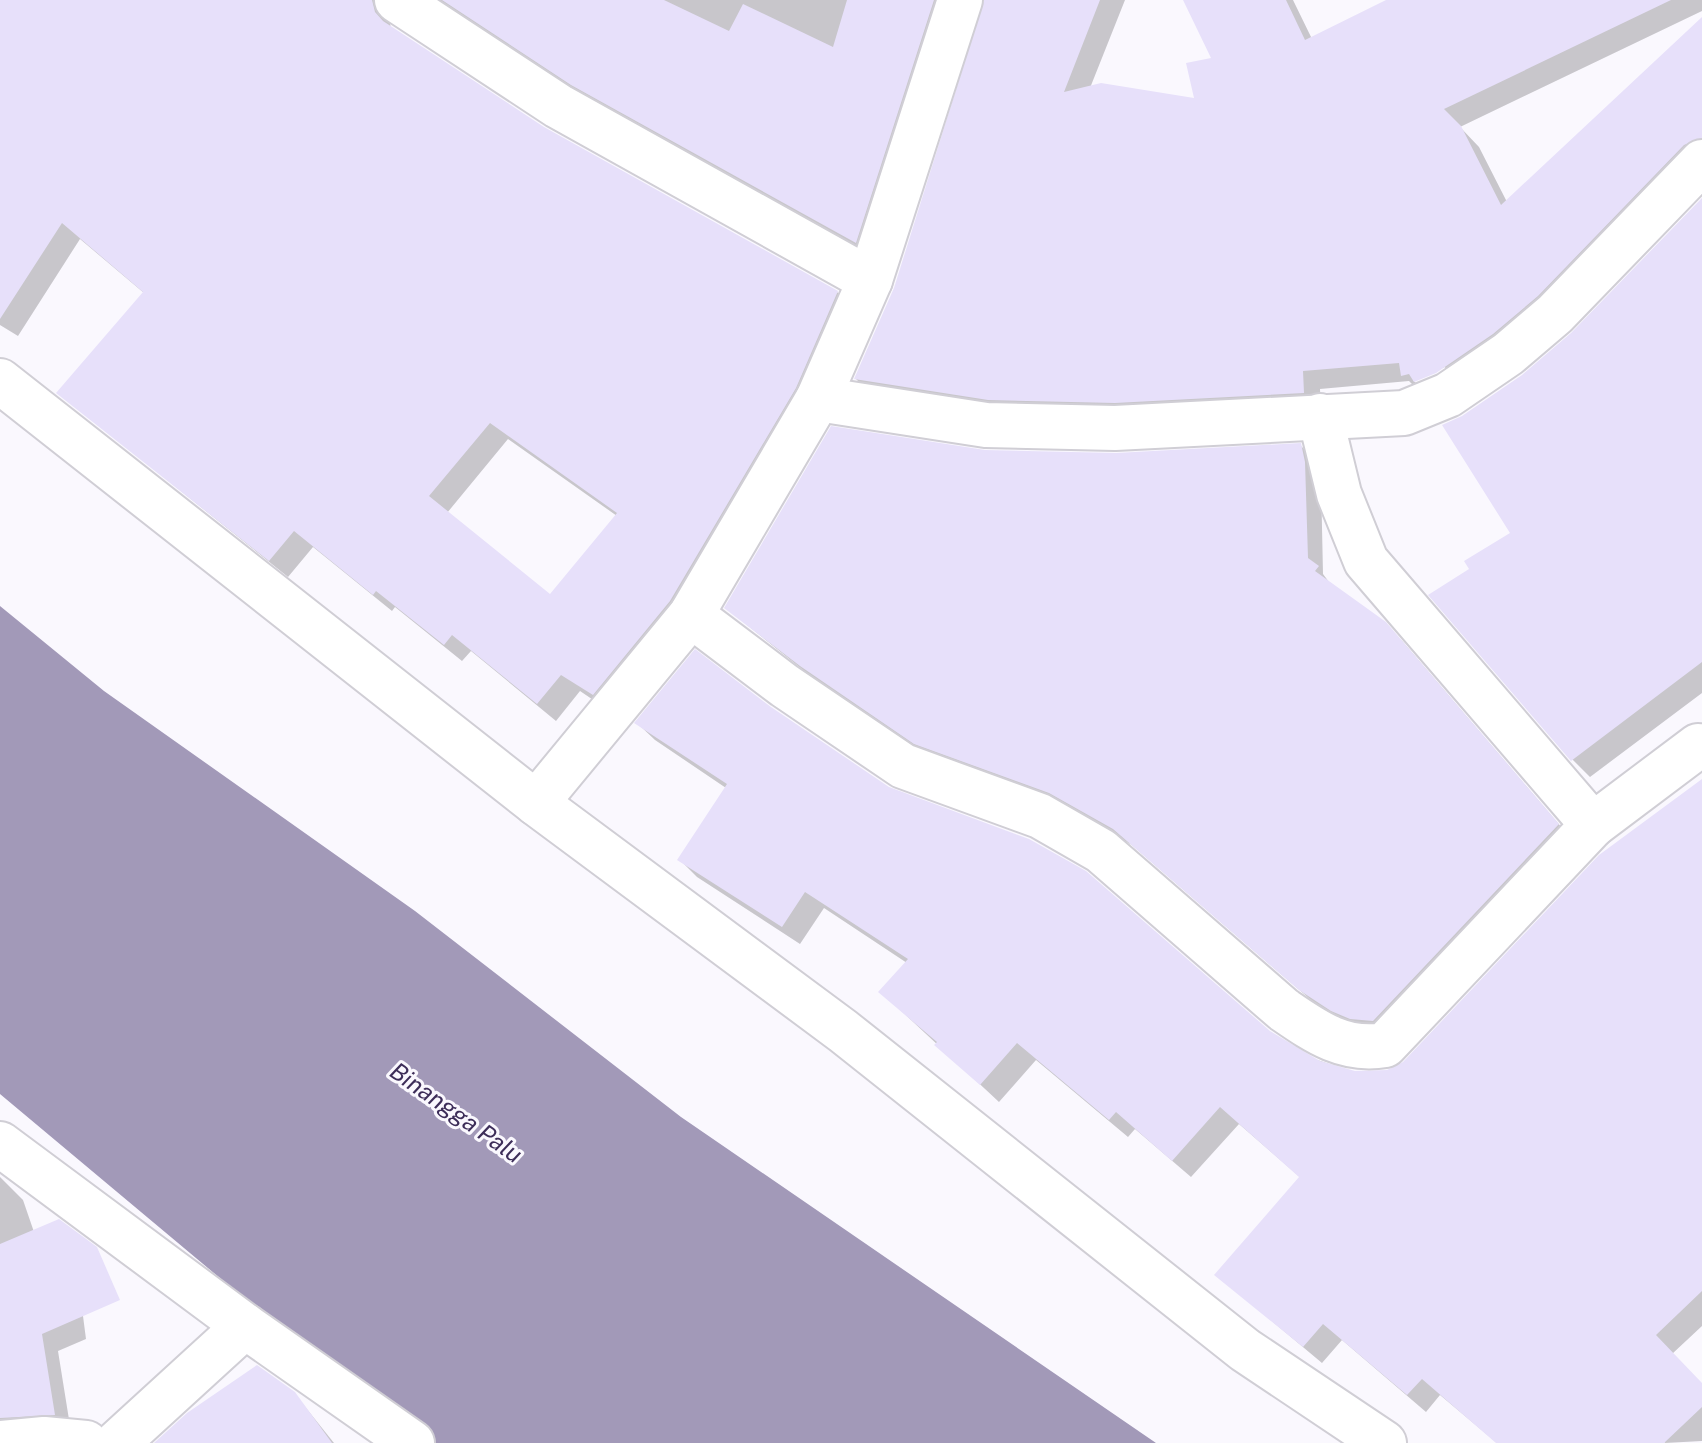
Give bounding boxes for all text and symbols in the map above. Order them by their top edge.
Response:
water label: Binangga Palu [385,1056,528,1168]

